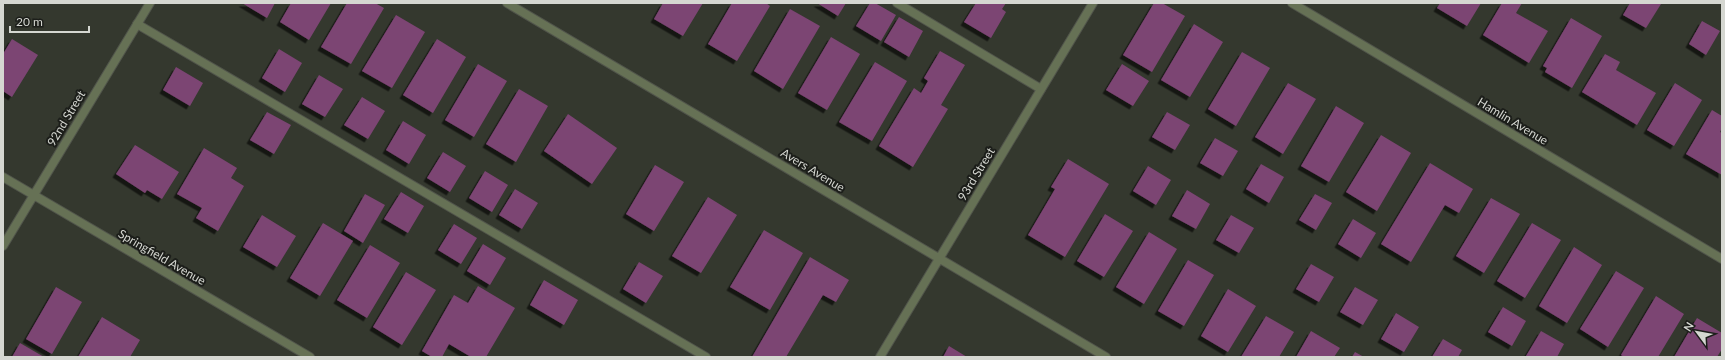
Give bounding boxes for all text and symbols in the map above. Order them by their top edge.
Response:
scale bar [10,8,89,34]
text: 20 m [16,14,43,29]
street label: 92nd Street [44,87,89,148]
street label: Hamlin Avenue [1475,94,1551,148]
street label: 93rd Street [954,144,998,203]
street label: Avers Avenue [778,145,848,195]
street label: Springfield Avenue [116,226,208,288]
north arrow [1677,312,1717,352]
text: N [1680,319,1696,333]

